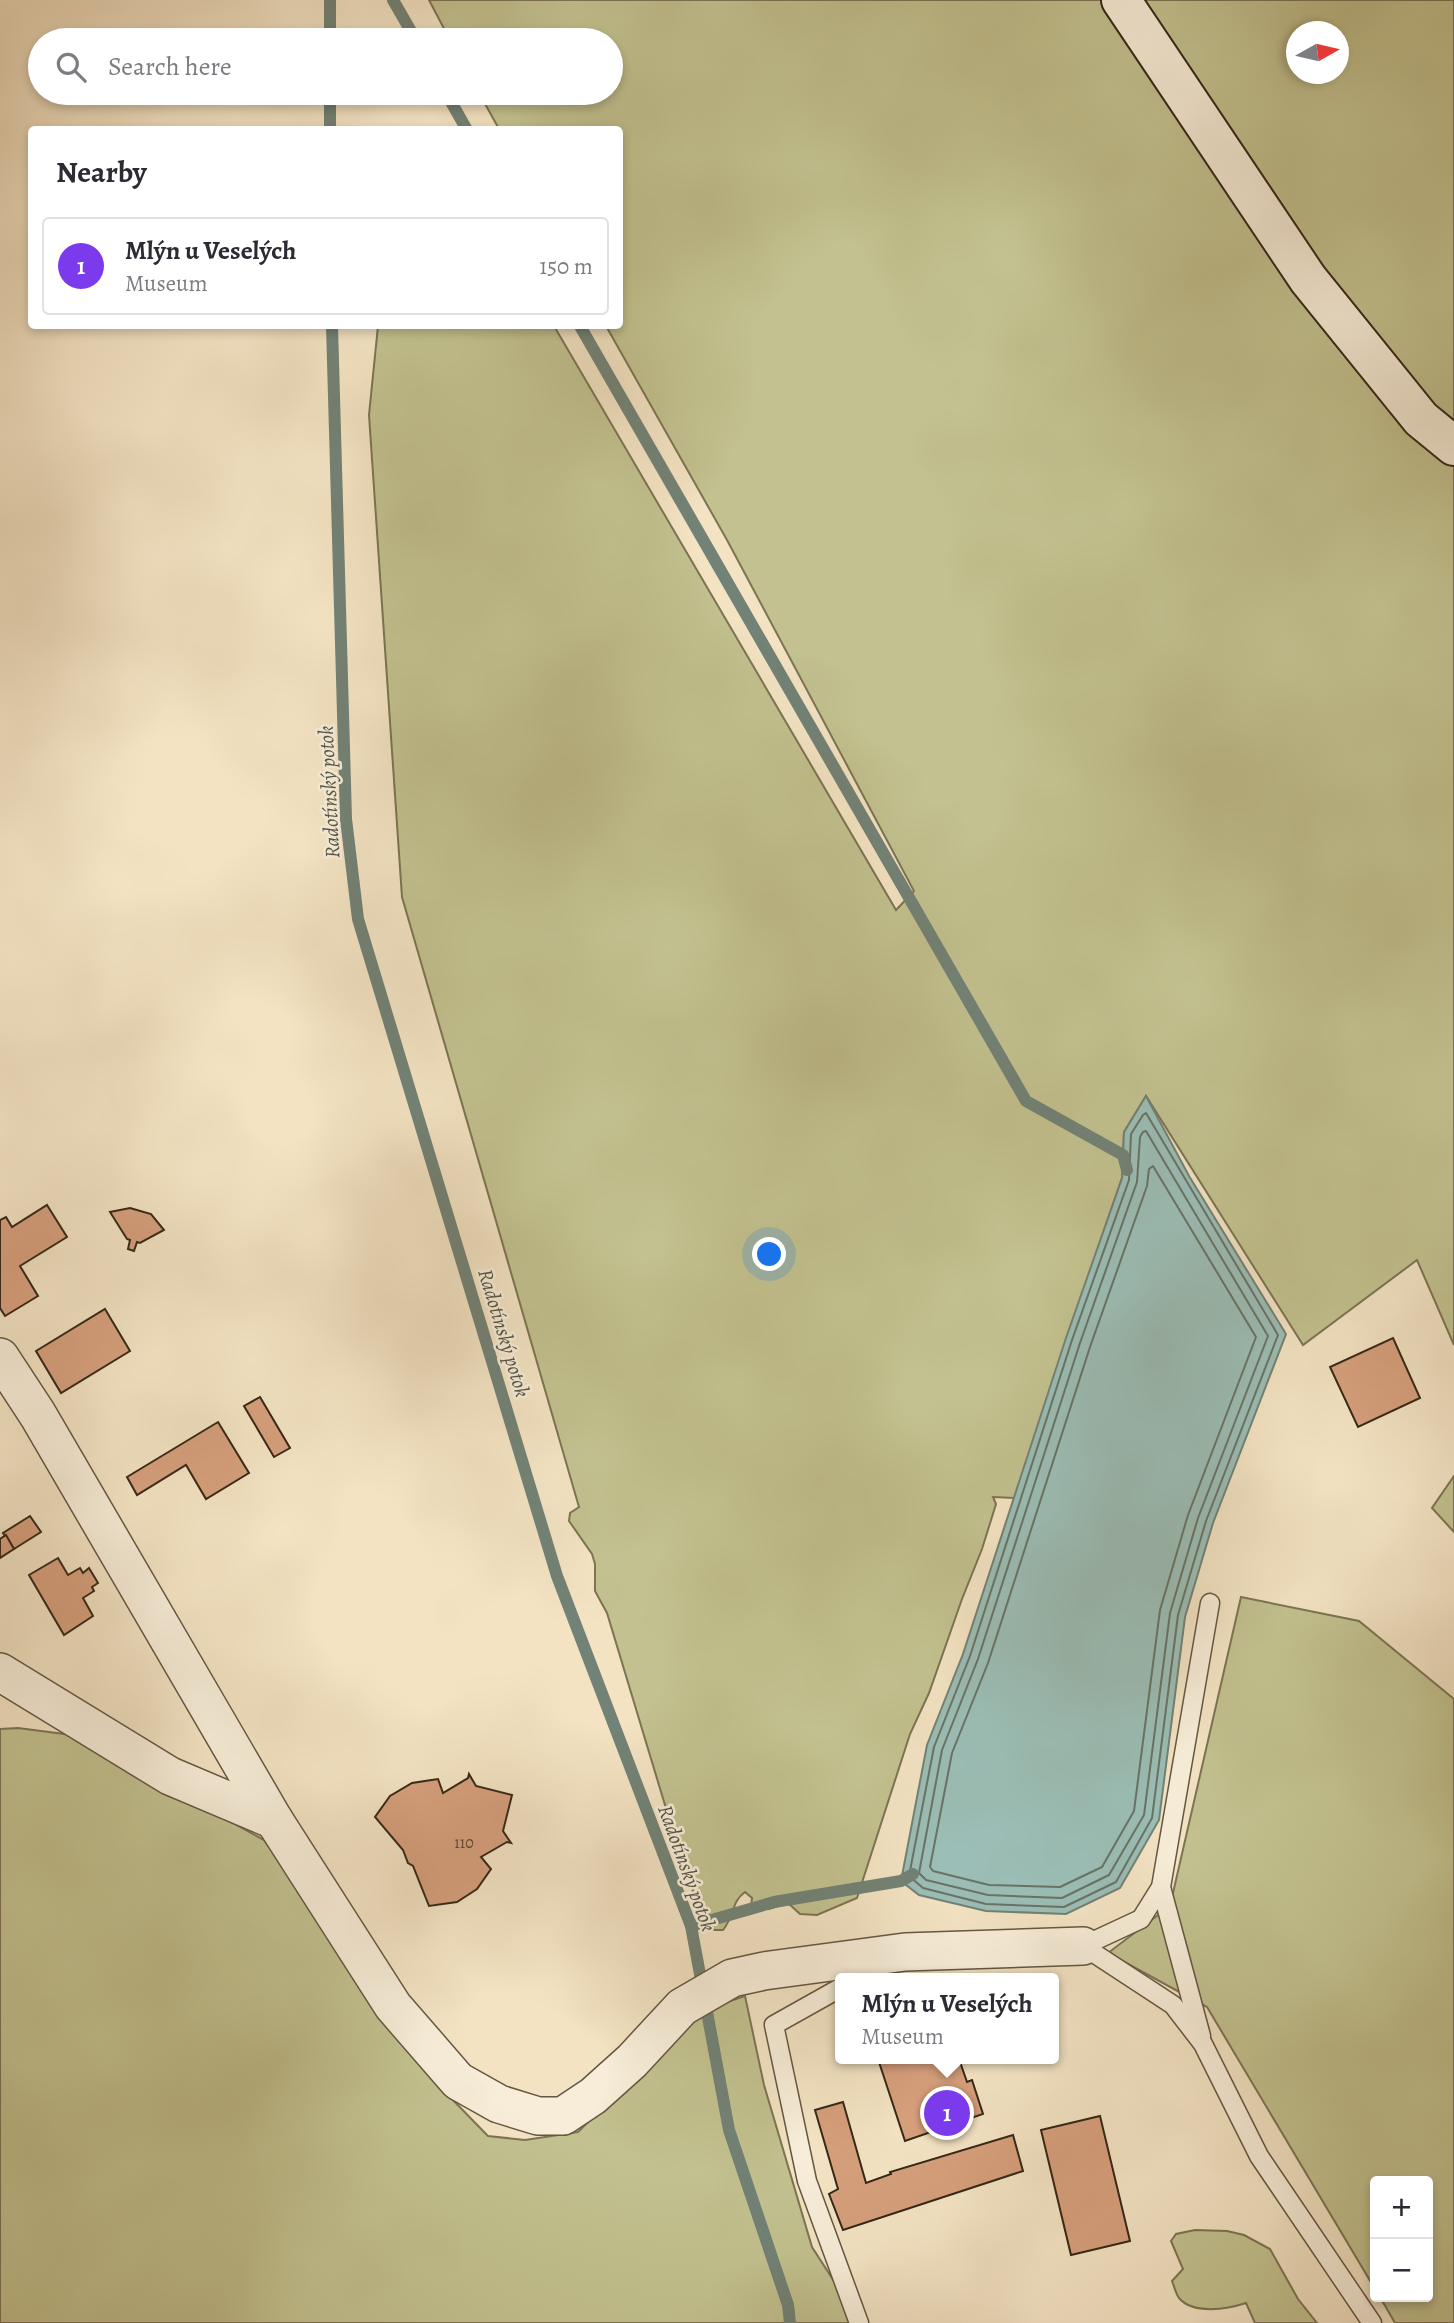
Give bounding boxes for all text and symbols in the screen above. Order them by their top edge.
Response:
north arrow [1286,21,1349,84]
search box [28,28,623,105]
icon: search [52,48,90,86]
text: Search here [108,49,232,84]
text: Nearby [56,152,147,192]
text: Mlýn u Veselých [125,233,296,268]
text: 1 [77,251,85,282]
text: 150 m [539,251,593,282]
text: Museum [125,268,208,299]
water label: Radotínský potok [312,725,346,859]
your location [752,1237,786,1271]
water label: Radotínský potok [471,1265,537,1401]
water label: Radotínský potok [651,1801,723,1935]
house number: 110 [454,1832,474,1854]
popup [835,1973,1059,2064]
text: Mlýn u Veselých [861,1986,1033,2021]
text: Museum [861,2021,944,2052]
pin: 1 [924,2087,970,2139]
map controls [1370,2176,1433,2302]
button: + [1370,2176,1433,2239]
button: − [1370,2239,1433,2302]

